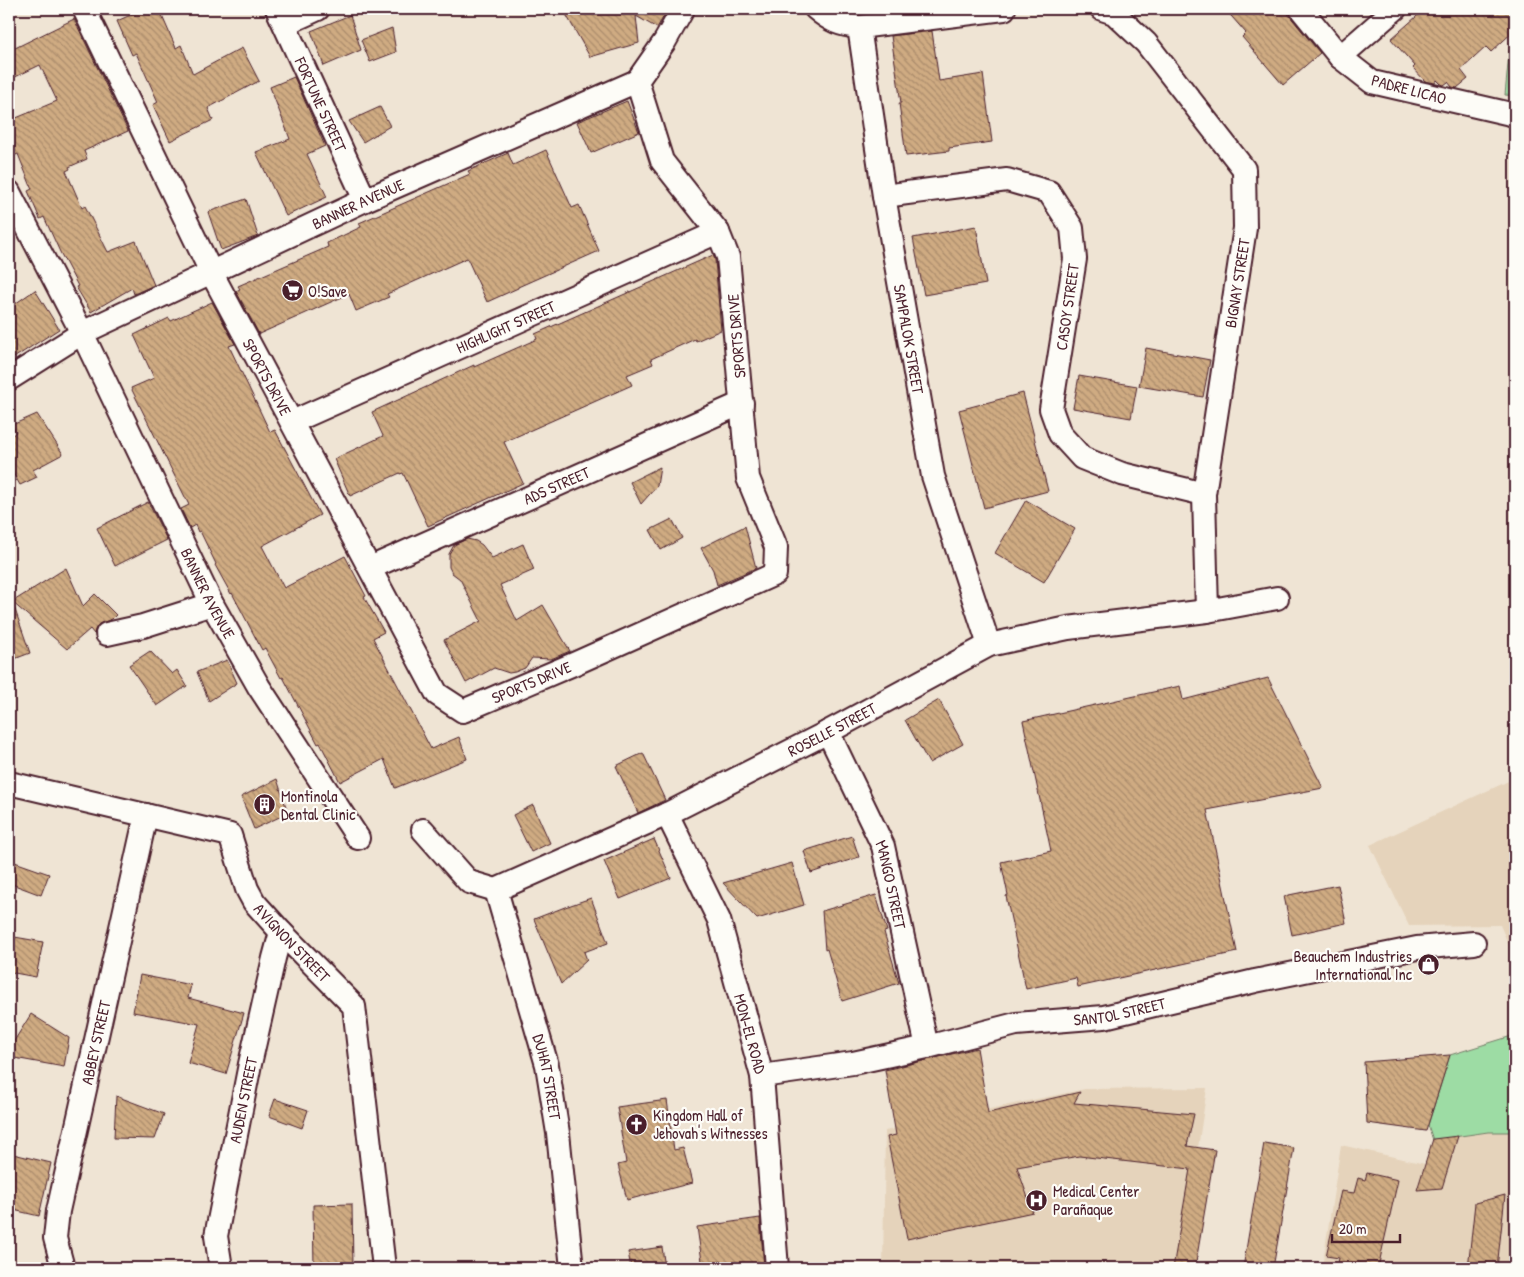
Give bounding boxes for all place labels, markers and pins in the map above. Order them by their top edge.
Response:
supermarket icon: O!Save [280,279,304,303]
place label: O!Save [308,280,348,302]
place label: Montinola Dental Clinic [281,785,356,825]
building icon: Montinola Dental Clinic [253,793,277,817]
place label: Beauchem Industries International Inc [1293,945,1413,985]
shop icon: Beauchem Industries International Inc [1416,953,1440,977]
place label: Kingdom Hall of Jehovah's Witnesses [653,1104,768,1144]
church icon: Kingdom Hall of Jehovah's Witnesses [625,1112,649,1136]
place label: Medical Center Parañaque [1053,1180,1140,1220]
hospital icon: Medical Center Parañaque [1025,1188,1049,1212]

